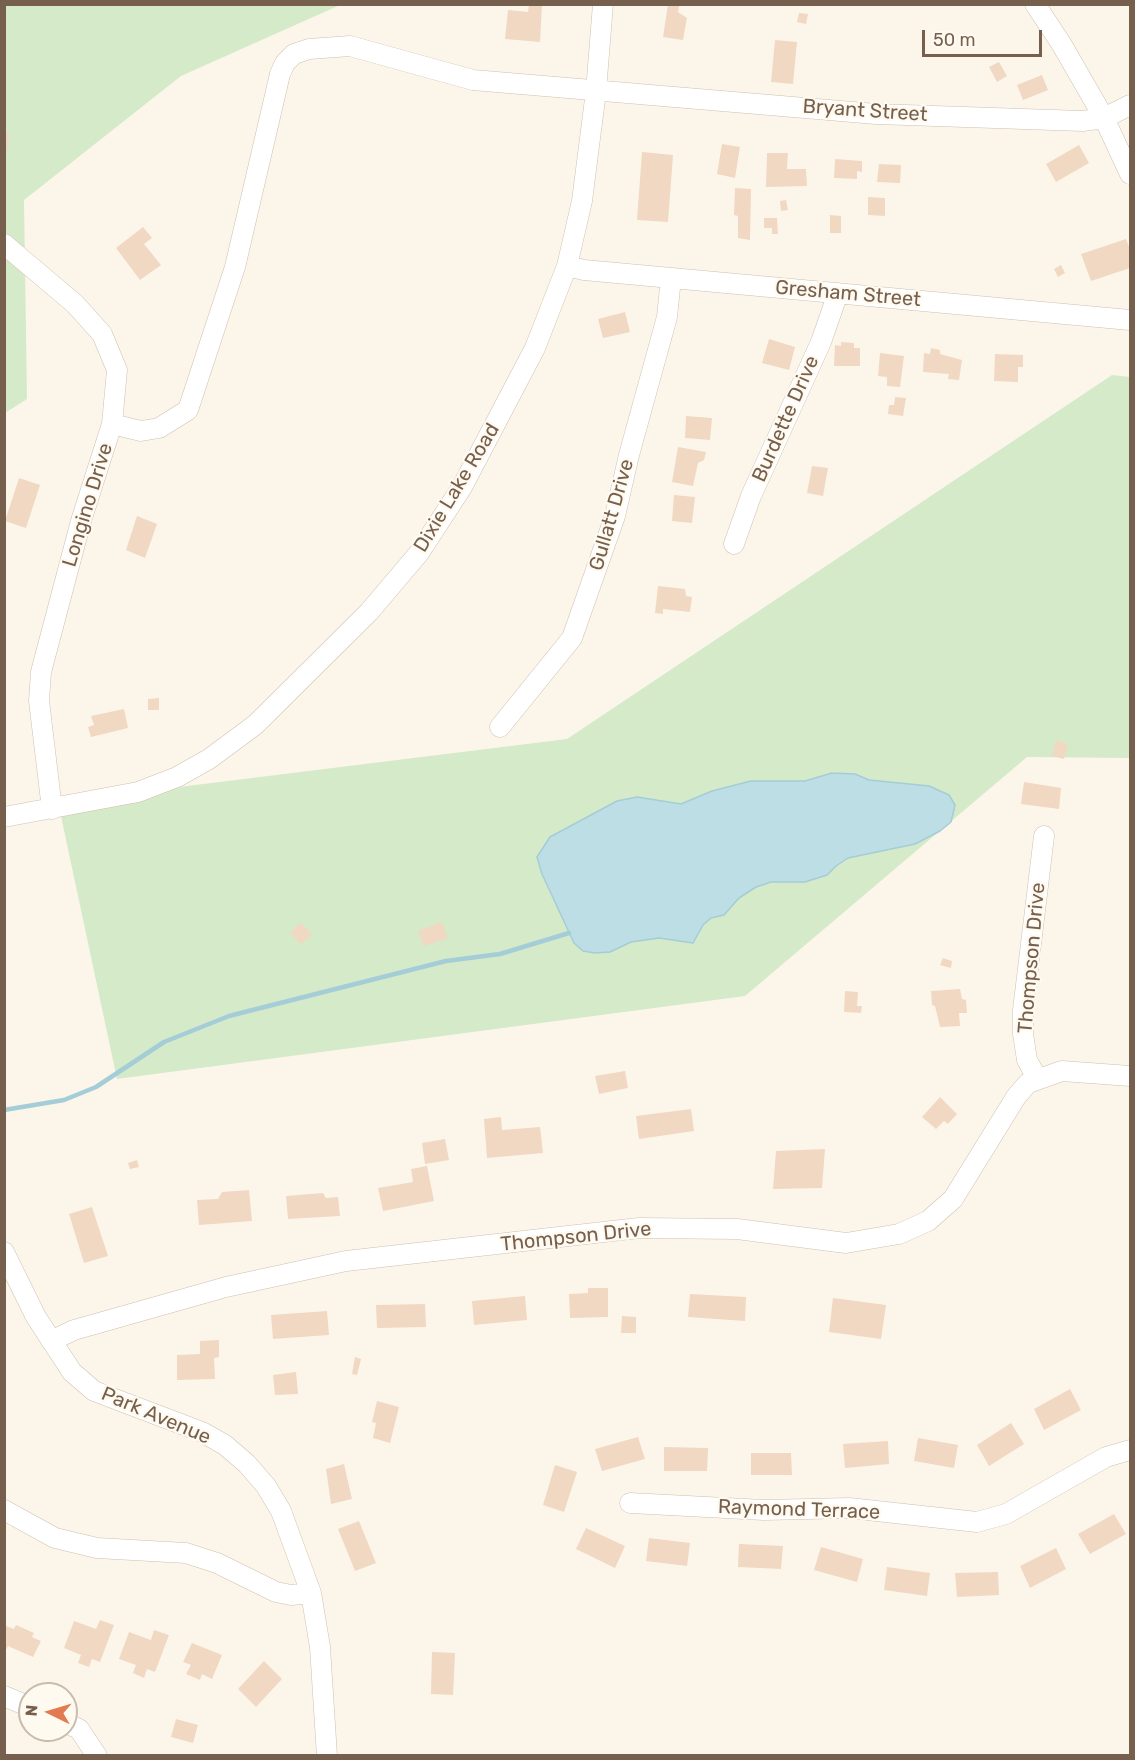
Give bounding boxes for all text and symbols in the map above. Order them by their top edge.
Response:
scale bar [925,18,1045,56]
text: 50 m [933,29,976,51]
street label: Bryant Street [802,95,928,127]
street label: Gresham Street [774,276,922,312]
street label: Burdette Drive [747,352,825,486]
street label: Dixie Lake Road [409,419,505,557]
street label: Longino Drive [58,440,118,570]
street label: Gullatt Drive [585,456,639,574]
street label: Thompson Drive [1013,882,1051,1034]
street label: Thompson Drive [499,1217,653,1257]
street label: Park Avenue [98,1382,214,1450]
street label: Raymond Terrace [717,1495,881,1525]
north arrow [18,1682,78,1742]
text: N [22,1704,42,1717]

